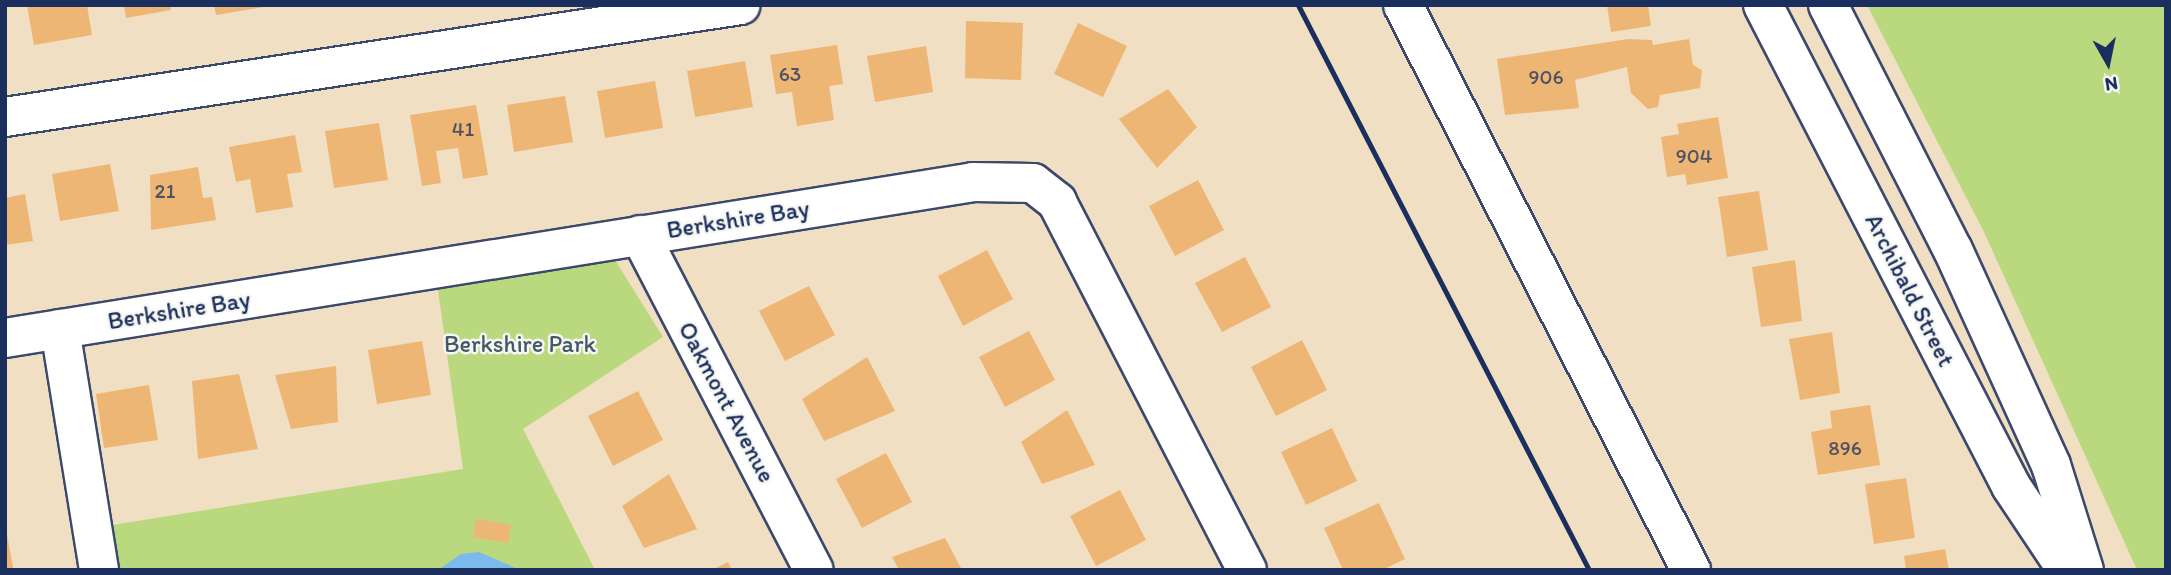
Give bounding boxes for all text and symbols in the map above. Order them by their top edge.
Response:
north arrow [2073,28,2143,98]
house number: 63 [779,61,801,87]
house number: 906 [1528,64,1564,90]
text: N [2103,72,2120,97]
house number: 41 [452,116,474,142]
house number: 904 [1676,143,1712,169]
house number: 21 [155,178,175,204]
street label: Berkshire Bay [665,194,811,244]
street label: Archibald Street [1859,209,1961,371]
street label: Berkshire Bay [106,285,252,335]
street label: Oakmont Avenue [673,317,781,487]
park label: Berkshire Park [444,330,596,358]
house number: 896 [1828,435,1862,461]

